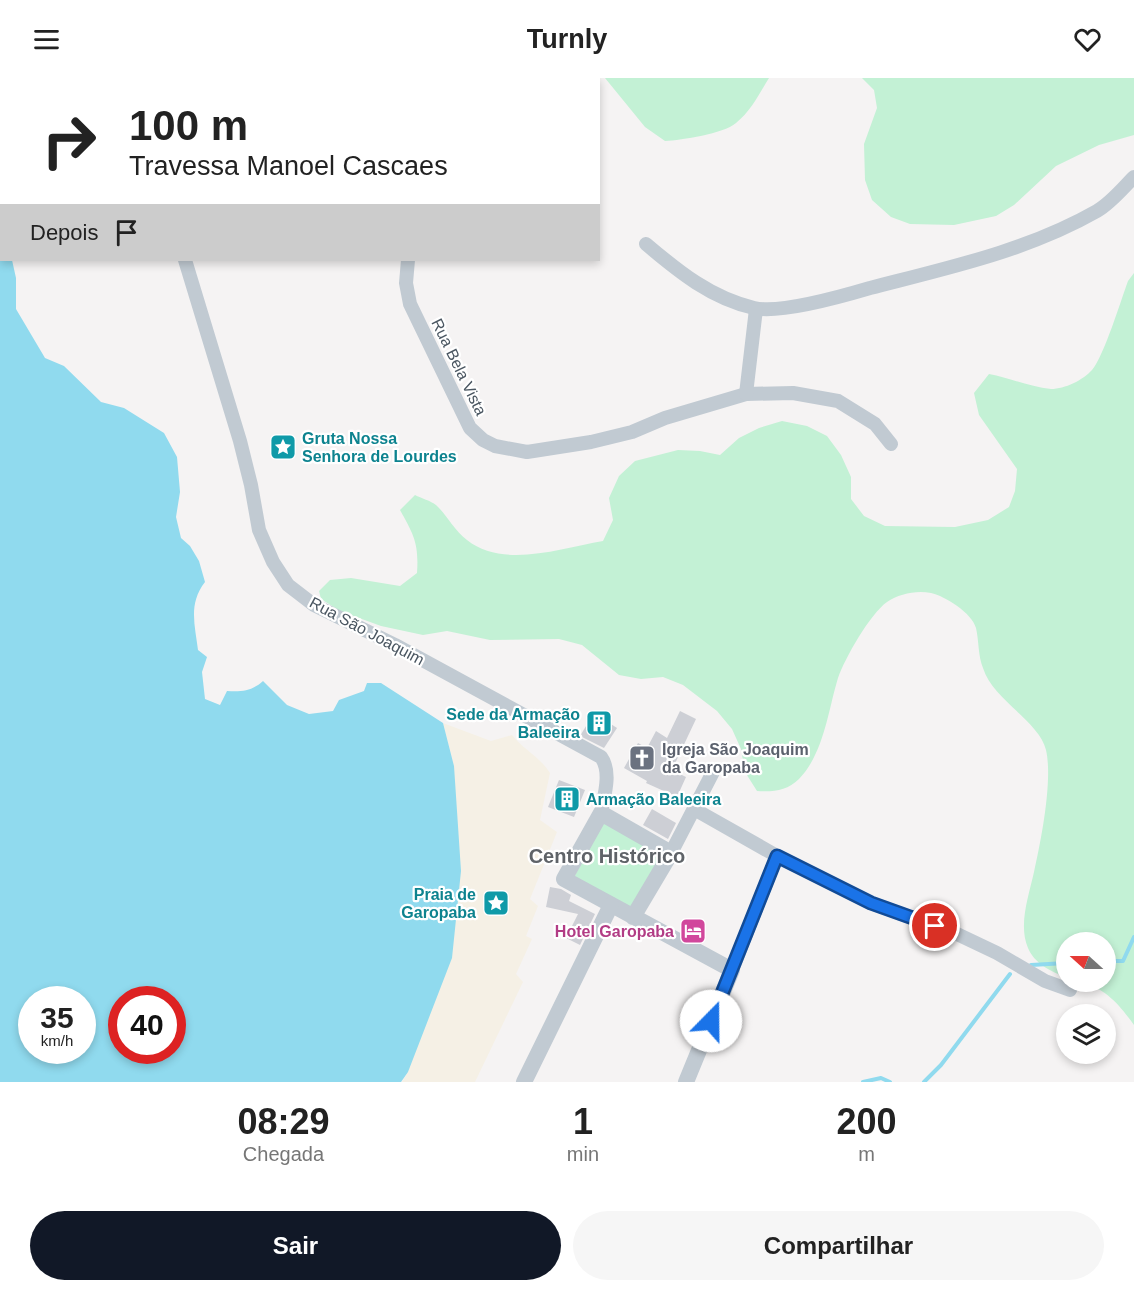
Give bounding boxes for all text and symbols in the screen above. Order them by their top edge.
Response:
icon: menu [30,23,63,56]
icon: heart [1071,23,1104,56]
text: Turnly [527,24,607,54]
icon: right [30,102,108,180]
text: 100 m [129,102,248,149]
text: Travessa Manoel Cascaes [129,151,448,181]
icon: arrive [110,216,143,249]
text: Depois [30,220,98,245]
street label: Rua Bela Vista [428,316,490,418]
place label: Gruta Nossa Senhora de Lourdes [302,430,457,465]
place icon: Gruta Nossa Senhora de Lourdes [268,432,298,462]
street label: Rua São Joaquim [307,594,427,668]
place label: Sede da Armação Baleeira [446,706,580,741]
building icon: Sede da Armação Baleeira [584,708,614,738]
place label: Igreja São Joaquim da Garopaba [662,741,809,776]
church icon: Igreja São Joaquim da Garopaba [627,743,657,773]
building icon: Armação Baleeira [552,784,582,814]
place label: Armação Baleeira [586,791,721,808]
district label: Centro Histórico [529,845,685,867]
place label: Praia de Garopaba [401,886,476,921]
place icon: Praia de Garopaba [481,888,511,918]
pin [909,900,960,951]
icon: arrive [918,909,951,942]
hotel icon: Hotel Garopaba [678,916,708,946]
place label: Hotel Garopaba [555,923,674,940]
north arrow [1056,932,1116,992]
map controls [1056,932,1116,1064]
speed limit sign: 40 [108,986,186,1064]
position arrow [679,989,743,1053]
text: 35 [40,1001,74,1034]
button: layers [1056,1004,1116,1064]
text: km/h [41,1032,73,1049]
text: 08:29 [237,1101,329,1142]
text: 1 [573,1101,593,1142]
text: 200 [836,1101,897,1142]
text: Chegada [243,1143,324,1165]
text: min [567,1143,599,1165]
text: m [858,1143,875,1165]
button: Sair [30,1211,561,1280]
button: Compartilhar [573,1211,1104,1280]

